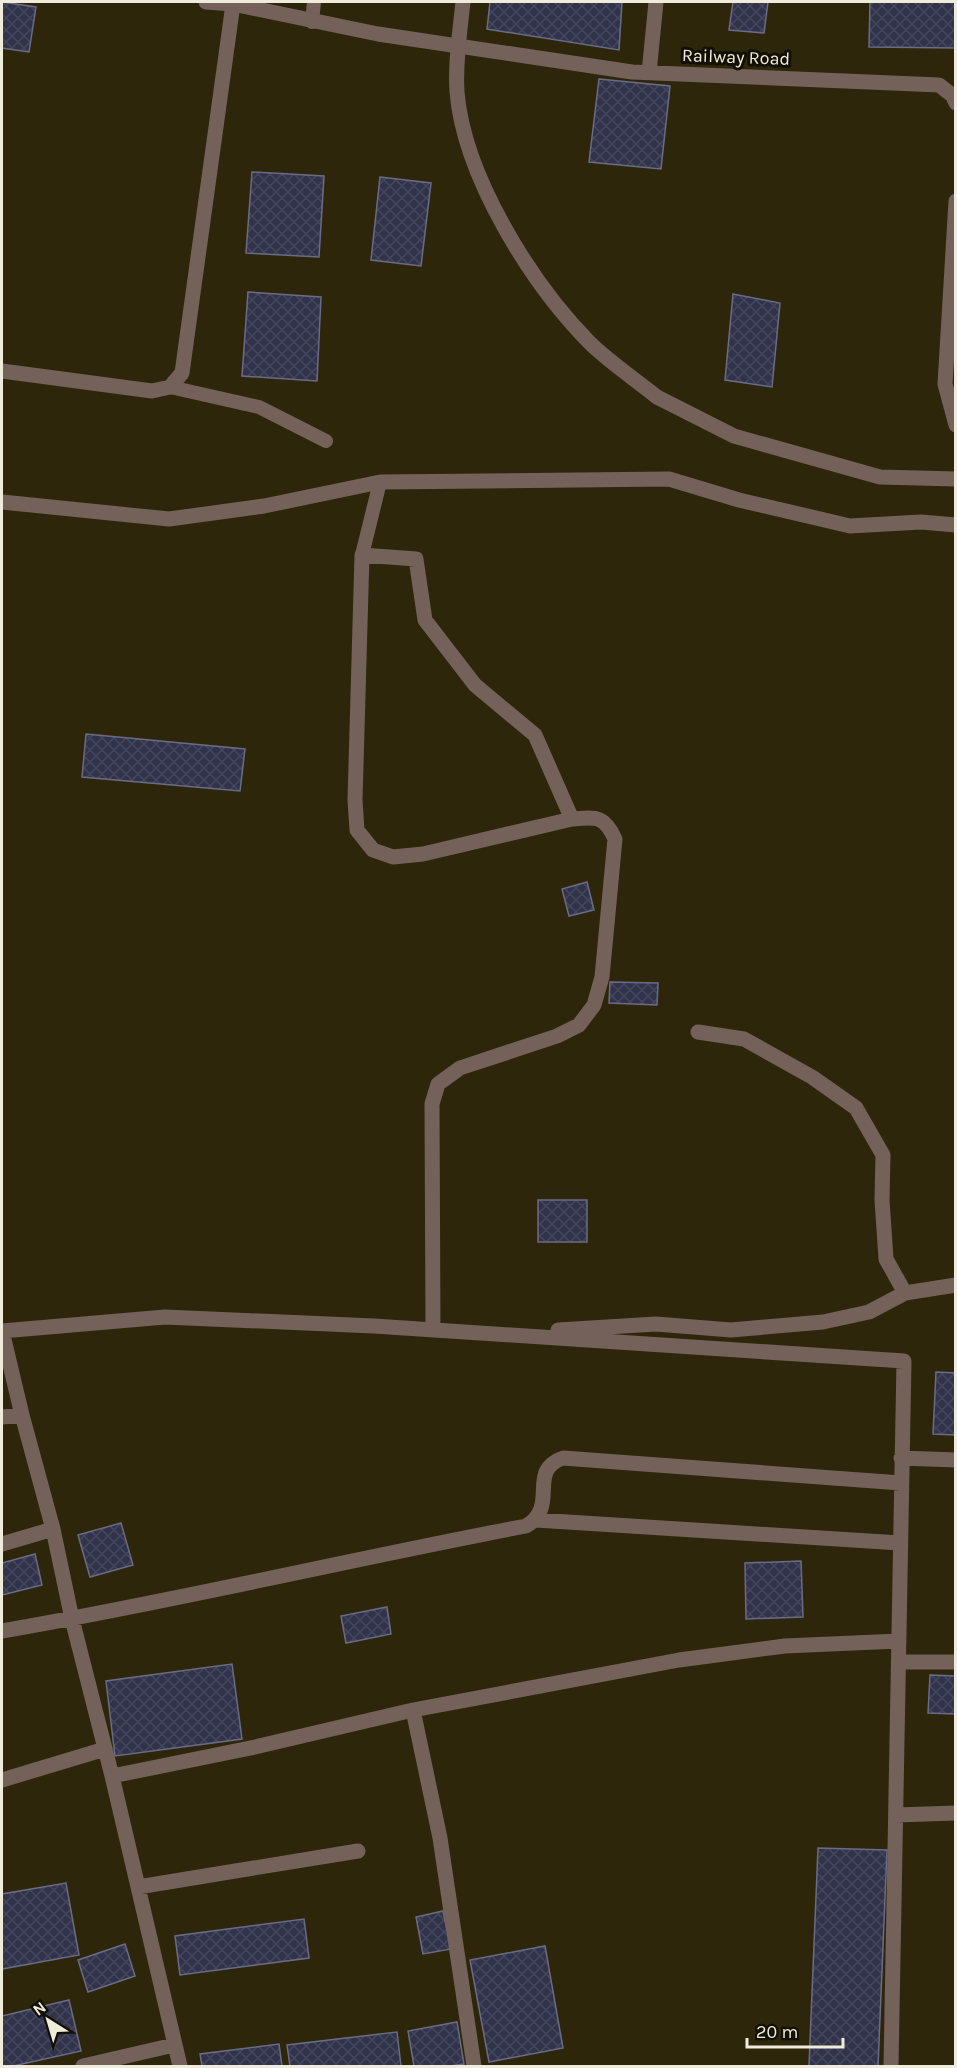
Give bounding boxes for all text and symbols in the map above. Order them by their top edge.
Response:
street label: Railway Road [681,44,791,70]
north arrow [18,1990,78,2050]
text: N [29,1997,50,2019]
scale bar [747,2011,843,2049]
text: 20 m [756,2021,798,2043]

